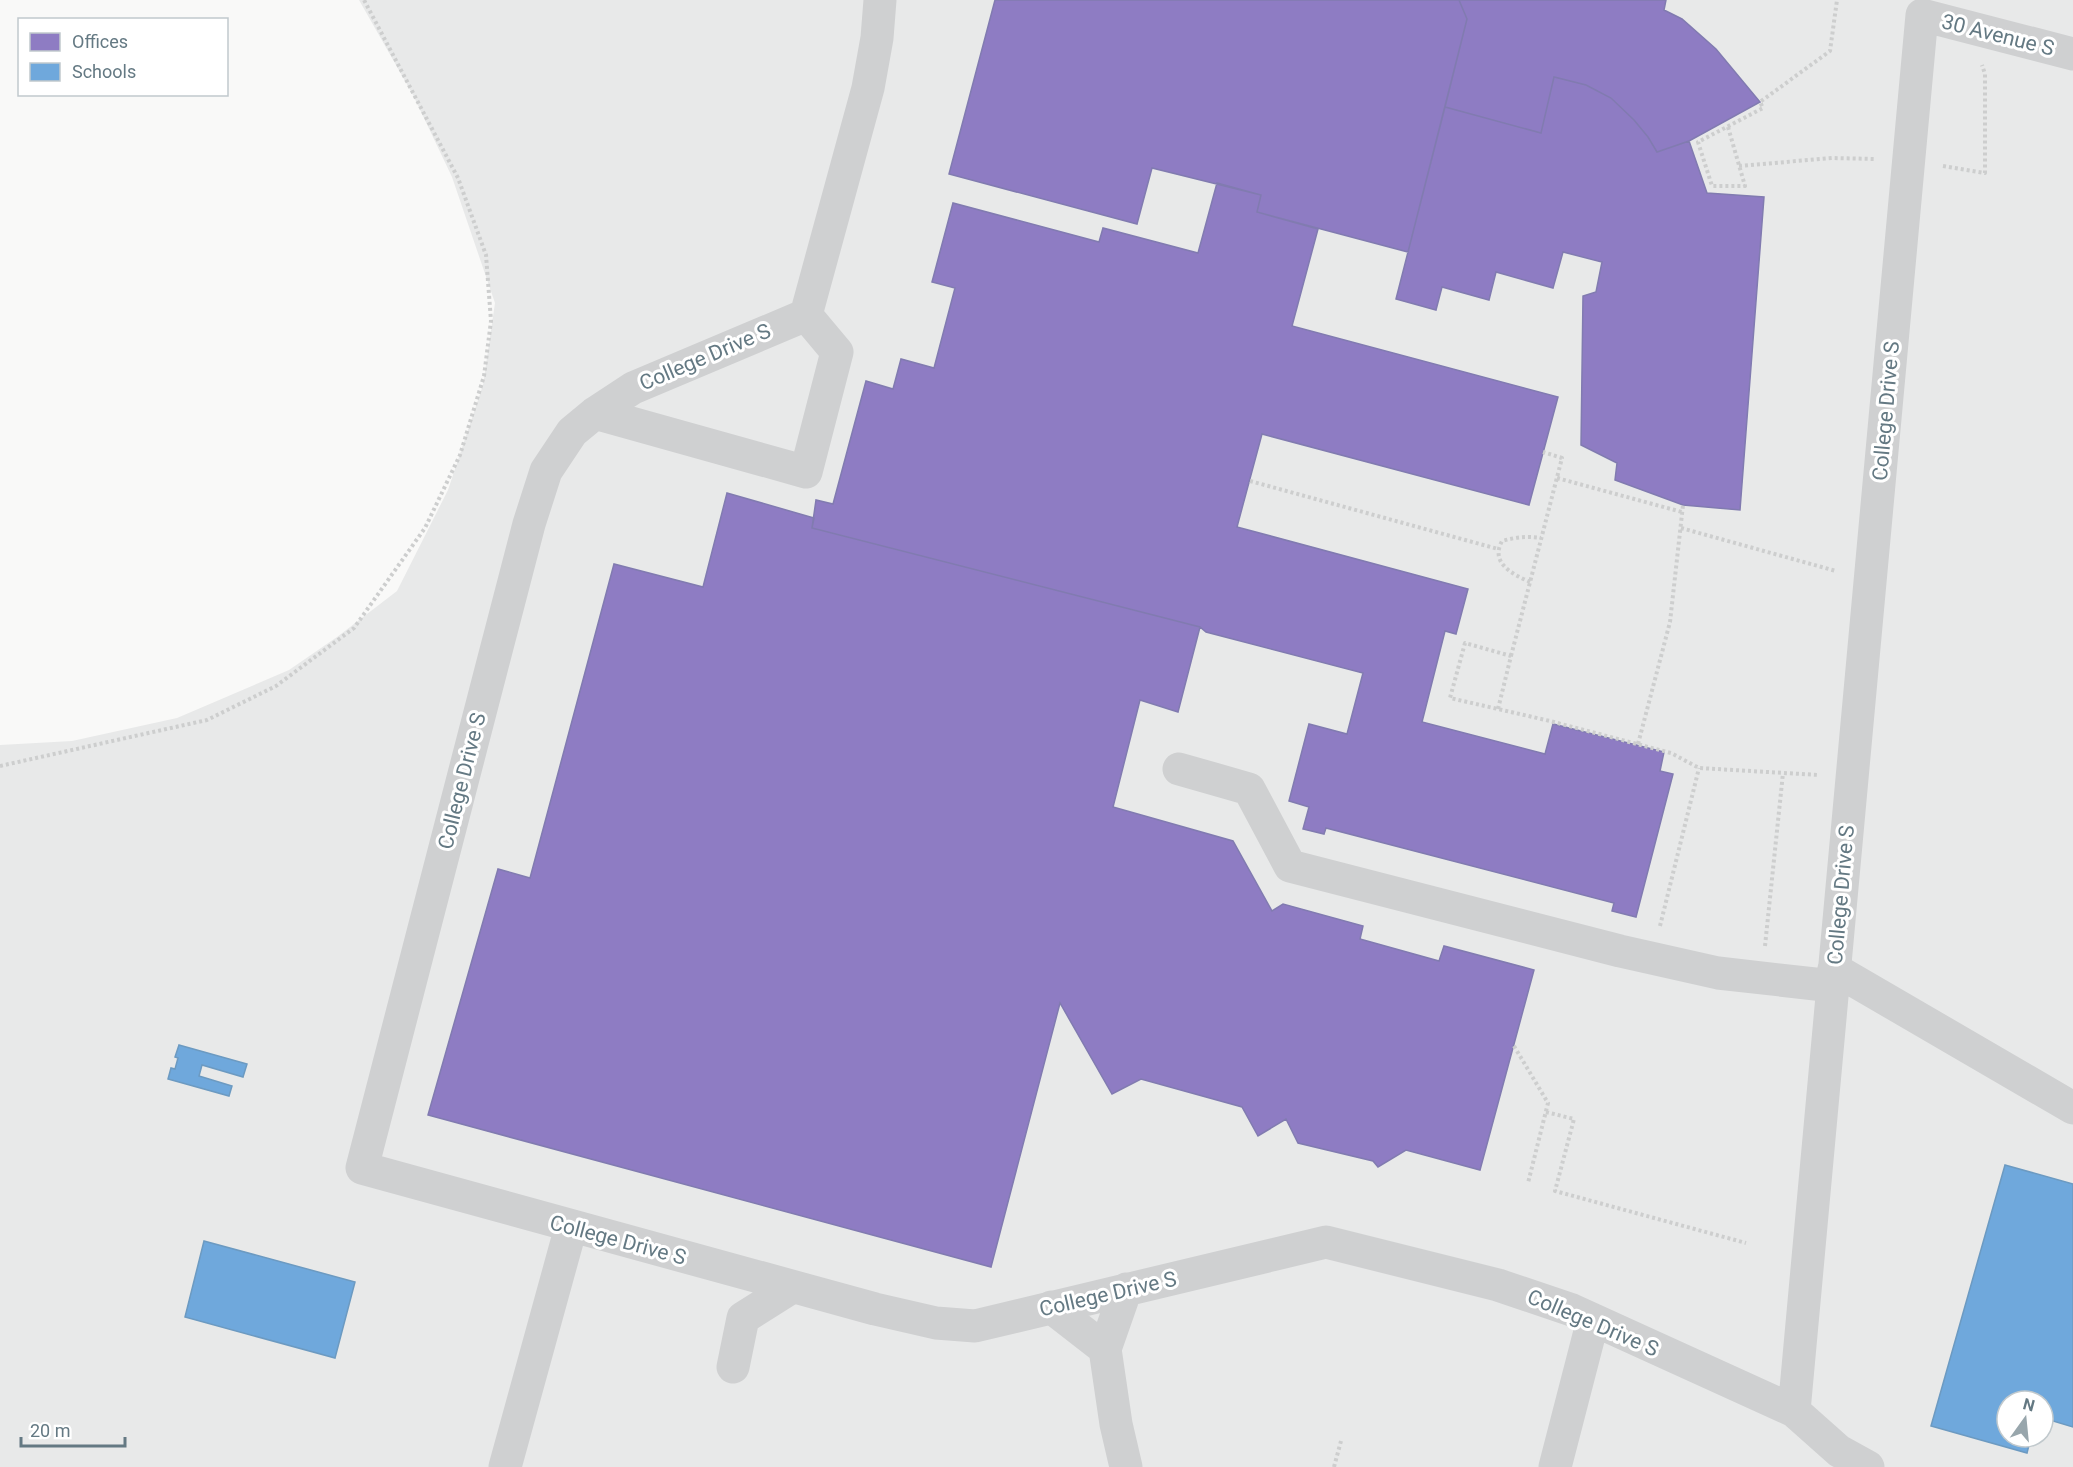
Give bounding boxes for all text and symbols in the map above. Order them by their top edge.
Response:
street label: 30 Avenue S [1939,9,2057,61]
legend [18,18,228,96]
text: Offices [72,31,128,52]
text: Schools [72,61,136,82]
street label: College Drive S [636,319,774,395]
street label: College Drive S [1868,340,1904,482]
street label: College Drive S [433,710,491,852]
street label: College Drive S [1823,824,1859,966]
street label: College Drive S [547,1210,689,1270]
street label: College Drive S [1037,1267,1179,1321]
street label: College Drive S [1524,1285,1662,1361]
north arrow [1995,1389,2055,1449]
text: N [2021,1394,2037,1416]
scale bar [21,1410,124,1448]
text: 20 m [30,1420,70,1441]

